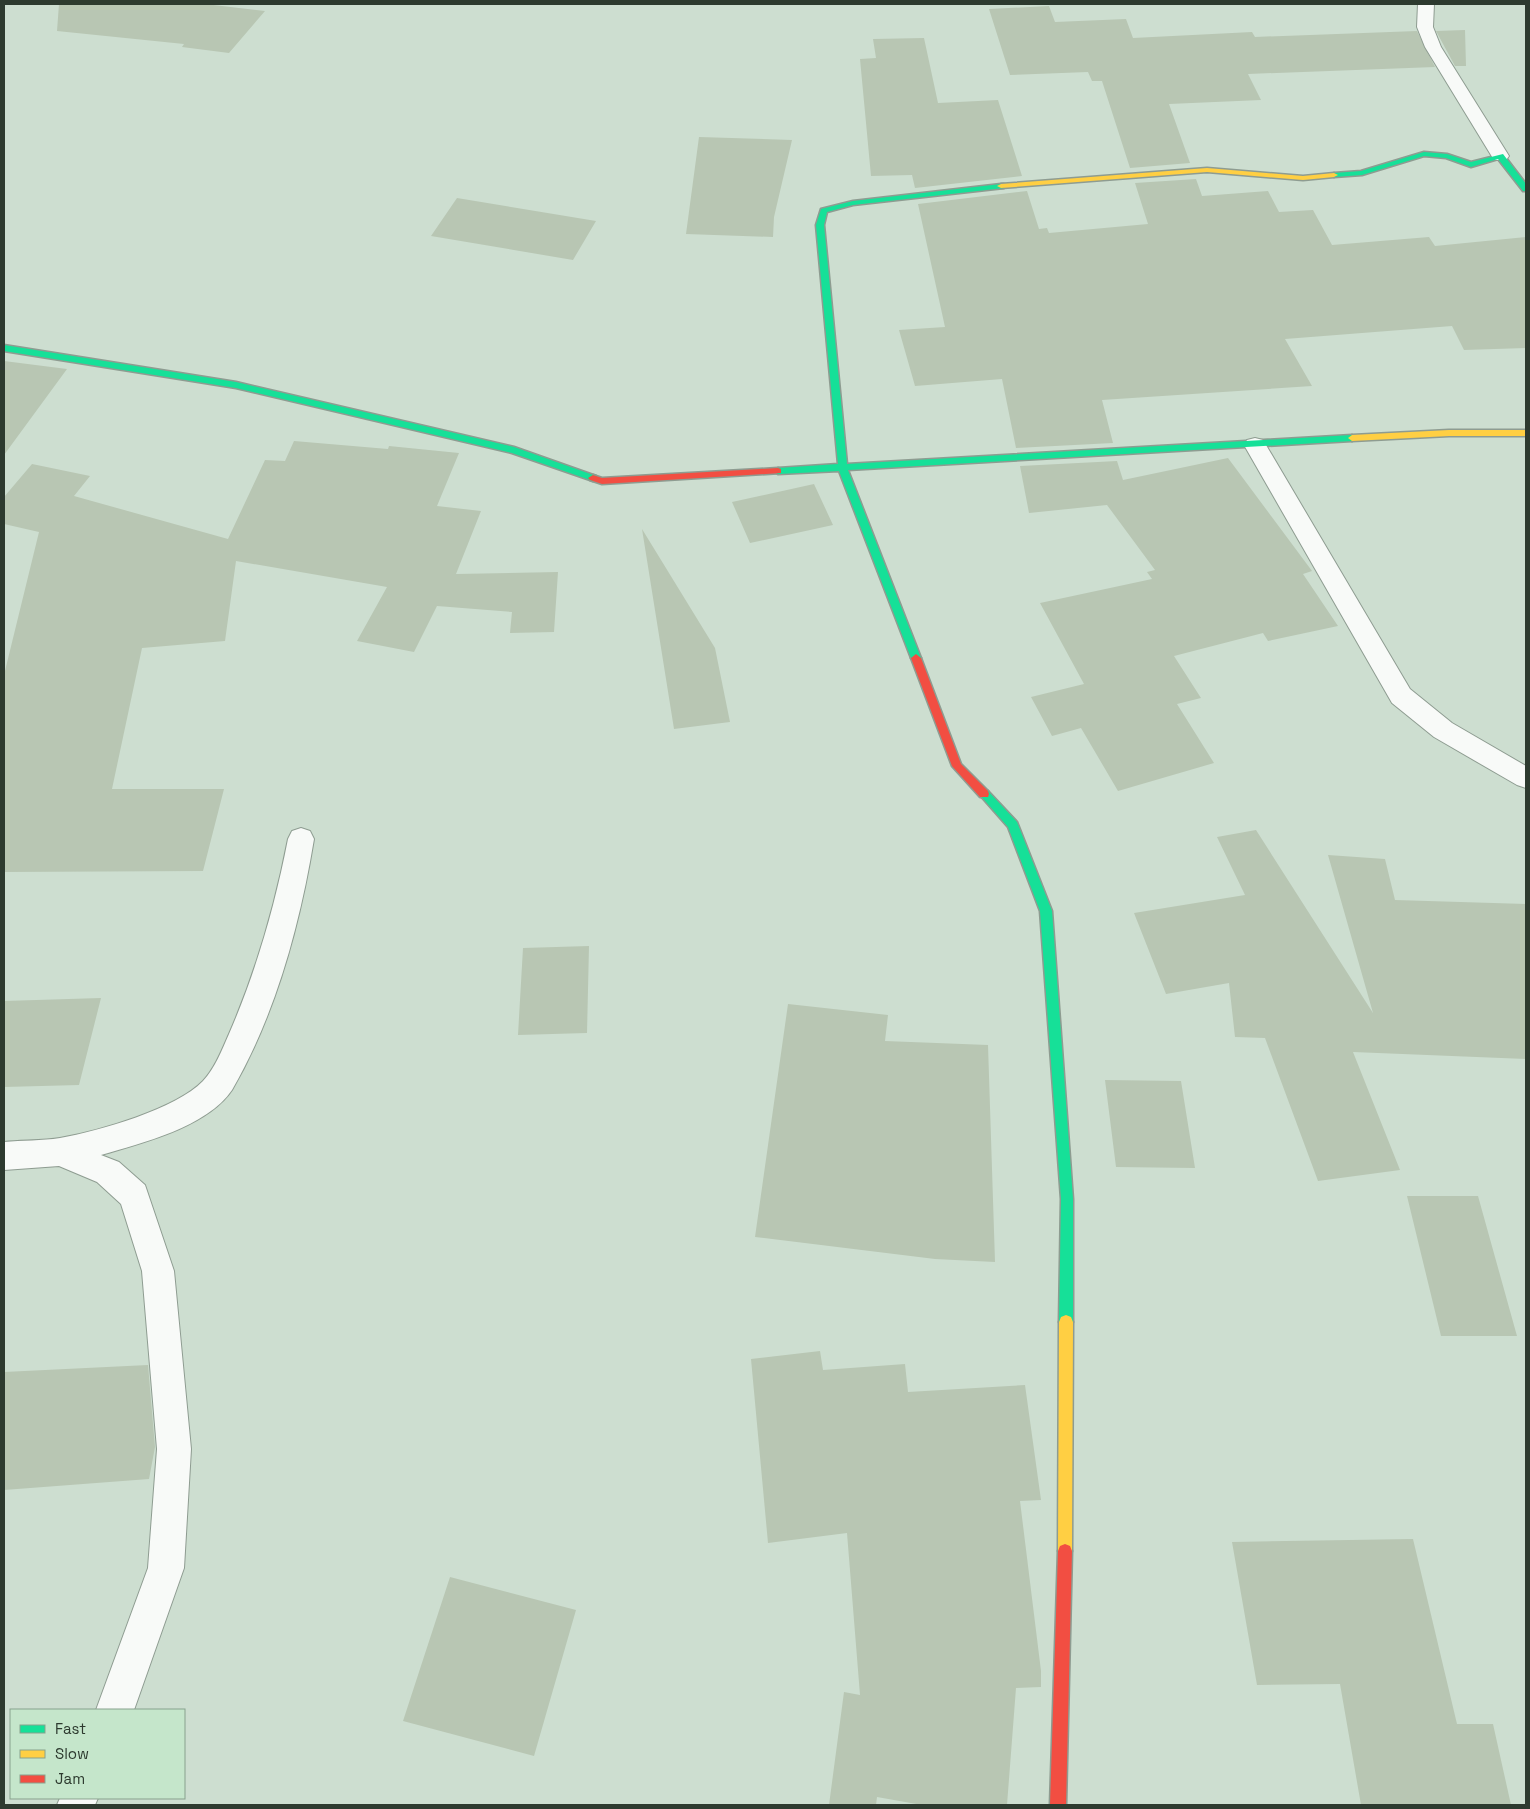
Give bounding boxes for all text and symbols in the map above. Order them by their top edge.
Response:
legend [10,1709,185,1799]
text: Fast [55,1719,86,1738]
text: Slow [55,1744,89,1763]
text: Jam [55,1769,85,1788]

